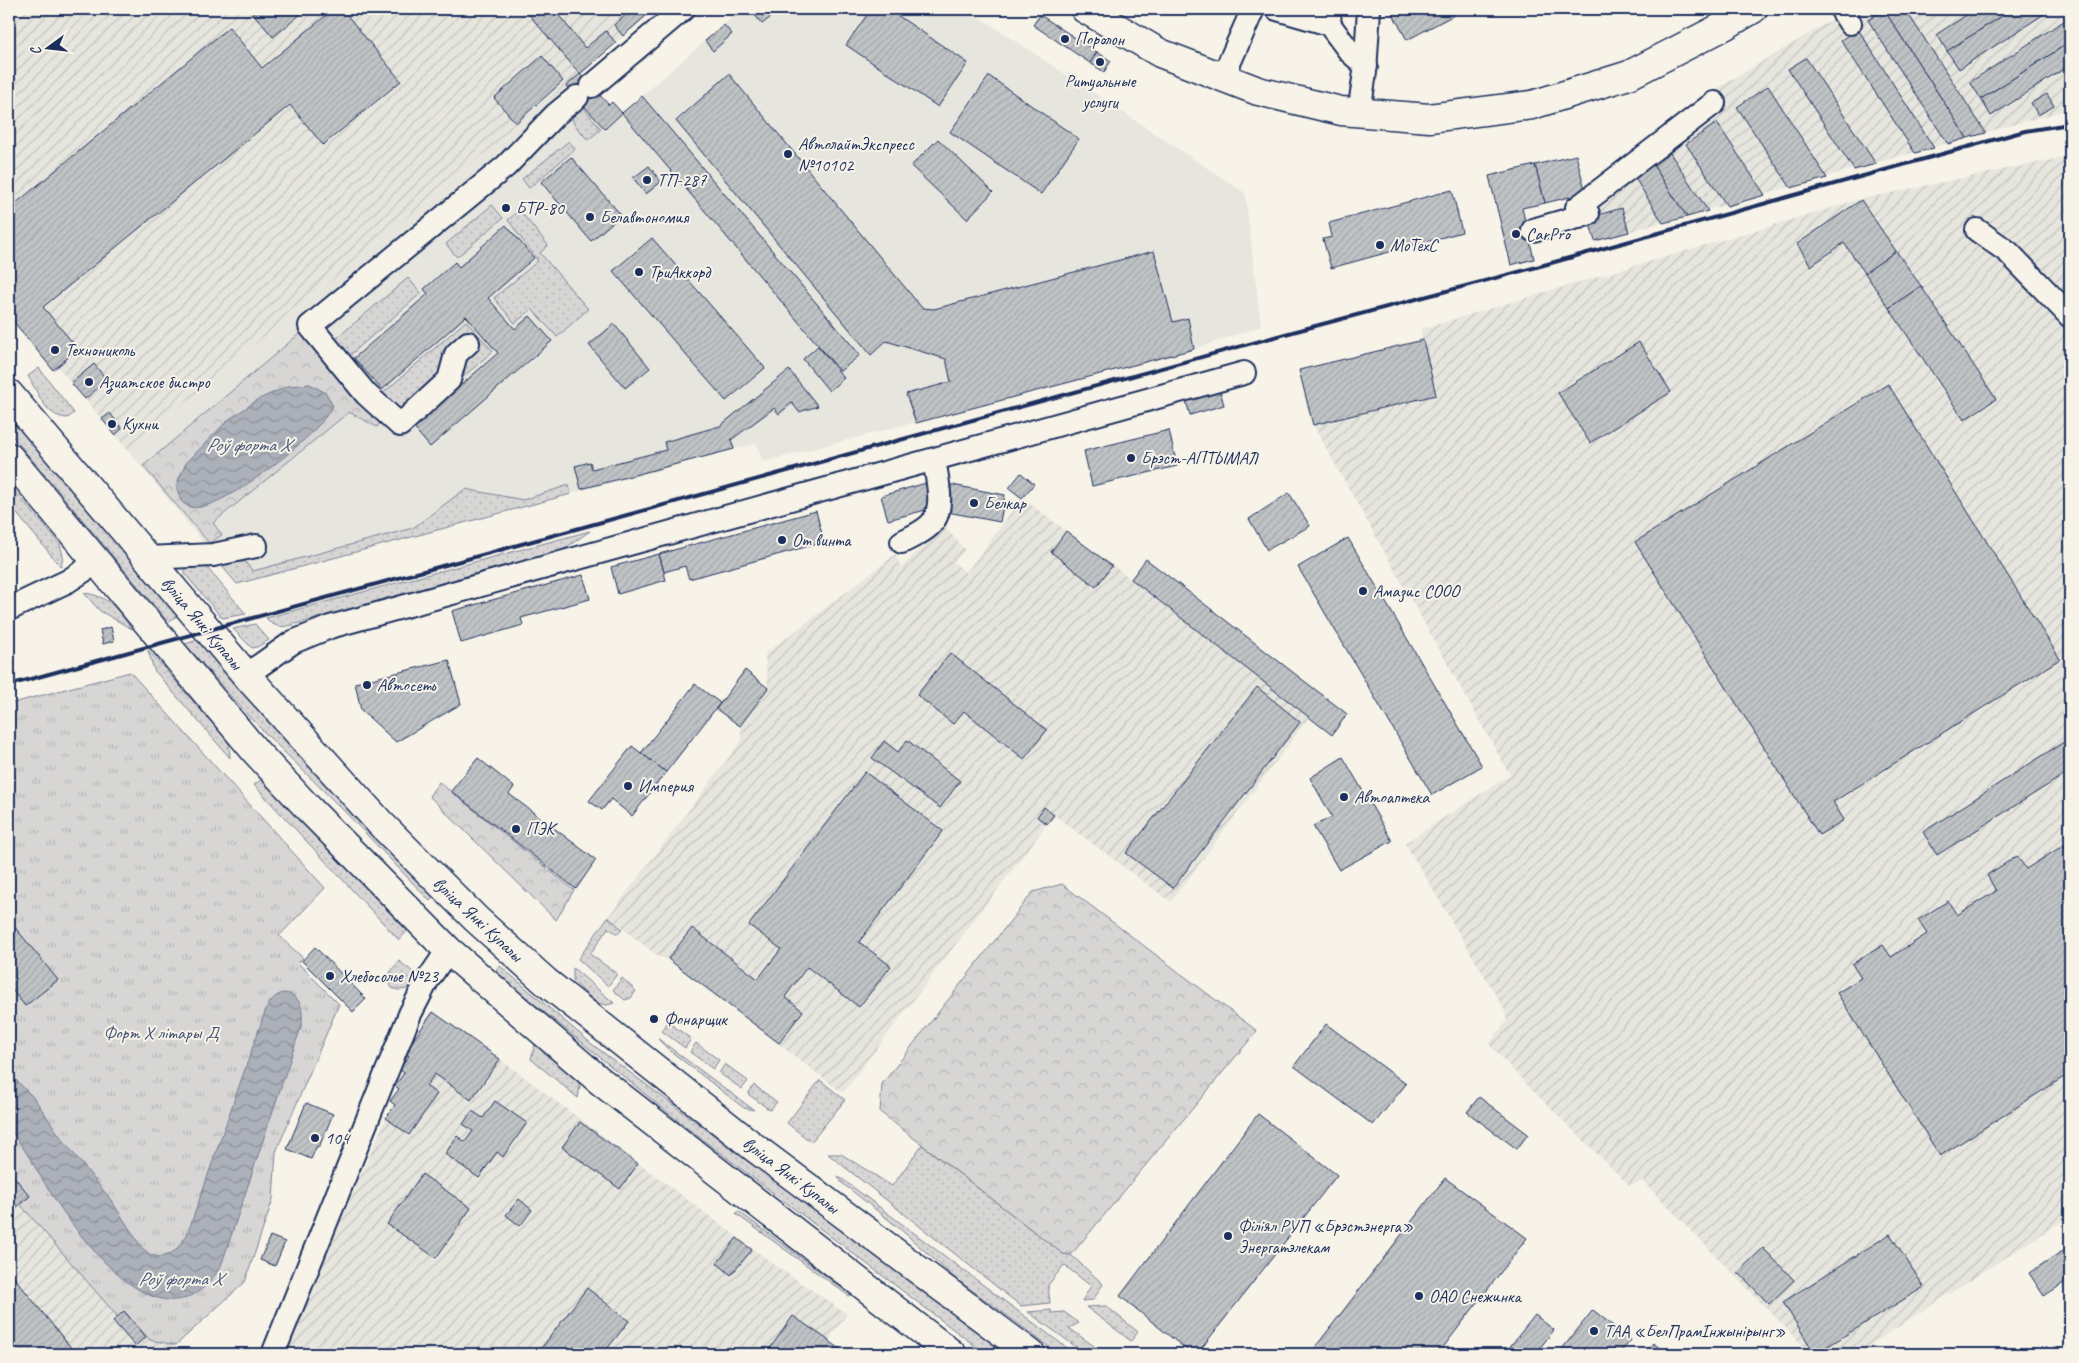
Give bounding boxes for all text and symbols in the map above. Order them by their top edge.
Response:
north arrow [22,22,72,72]
place label: Поролон [1075,28,1126,50]
marker: Поролон [1059,33,1071,45]
text: С [26,44,45,57]
marker: Ритуальные услуги [1094,56,1106,68]
place label: Ритуальные услуги [1065,70,1136,113]
place label: АвтолайтЭкспресс №10102 [798,133,916,176]
marker: АвтолайтЭкспресс №10102 [782,148,794,160]
place label: ТП-287 [657,169,707,191]
marker: ТП-287 [641,174,653,186]
place label: БТР-80 [516,197,566,219]
marker: БТР-80 [500,202,512,214]
place label: Белавтономия [600,206,690,228]
marker: Белавтономия [584,211,596,223]
place label: CarPro [1526,223,1571,245]
marker: CarPro [1510,228,1522,240]
place label: MoTexC [1390,234,1440,256]
marker: MoTexC [1374,239,1386,251]
place label: ТриАккорд [649,261,712,283]
marker: ТриАккорд [633,266,645,278]
place label: Технониколь [65,339,136,361]
marker: Технониколь [49,344,61,356]
place label: Азиатское бистро [99,371,211,394]
marker: Азиатское бистро [83,376,95,388]
place label: Кухни [122,413,159,435]
marker: Кухни [106,418,118,430]
water label: Роў форта X [206,433,296,457]
place label: Брэст-АПТЫМАЛ [1141,447,1259,469]
marker: Брэст-АПТЫМАЛ [1125,452,1137,464]
place label: Белкар [984,492,1027,514]
marker: Белкар [968,497,980,509]
place label: От винта [792,529,852,551]
marker: От винта [776,534,788,546]
street label: вуліца Янкі Купалы [157,572,248,675]
place label: Амазис СООО [1373,580,1461,603]
marker: Амазис СООО [1357,585,1369,597]
place label: Автосеть [377,674,437,696]
marker: Автосеть [361,679,373,691]
place label: Империя [638,775,695,797]
marker: Империя [622,780,634,792]
place label: Автоаптека [1354,786,1430,808]
marker: Автоаптека [1338,791,1350,803]
place label: ПЭК [526,818,559,840]
marker: ПЭК [510,823,522,835]
street label: вуліца Янкі Купалы [429,872,529,967]
place label: Хлебосолье №23 [340,965,440,987]
marker: Хлебосолье №23 [324,970,336,982]
place label: Фонарщик [664,1008,729,1030]
marker: Фонарщик [648,1013,660,1025]
park label: Форт X літары Д [103,1022,221,1044]
place label: 104 [325,1127,351,1149]
marker: 104 [309,1132,321,1144]
street label: вуліца Янкі Купалы [739,1132,845,1219]
place label: Філіял РУП «Брэстэнерга» Энергатэлекам [1238,1215,1414,1258]
marker: Філіял РУП «Брэстэнерга» Энергатэлекам [1222,1230,1234,1242]
water label: Роў форта Х [138,1267,228,1291]
place label: ОАО Снежинка [1429,1285,1522,1307]
marker: ОАО Снежинка [1413,1290,1425,1302]
place label: ТАА «БелПрамІнжынірынг» [1604,1320,1786,1342]
marker: ТАА «БелПрамІнжынірынг» [1588,1325,1600,1337]

